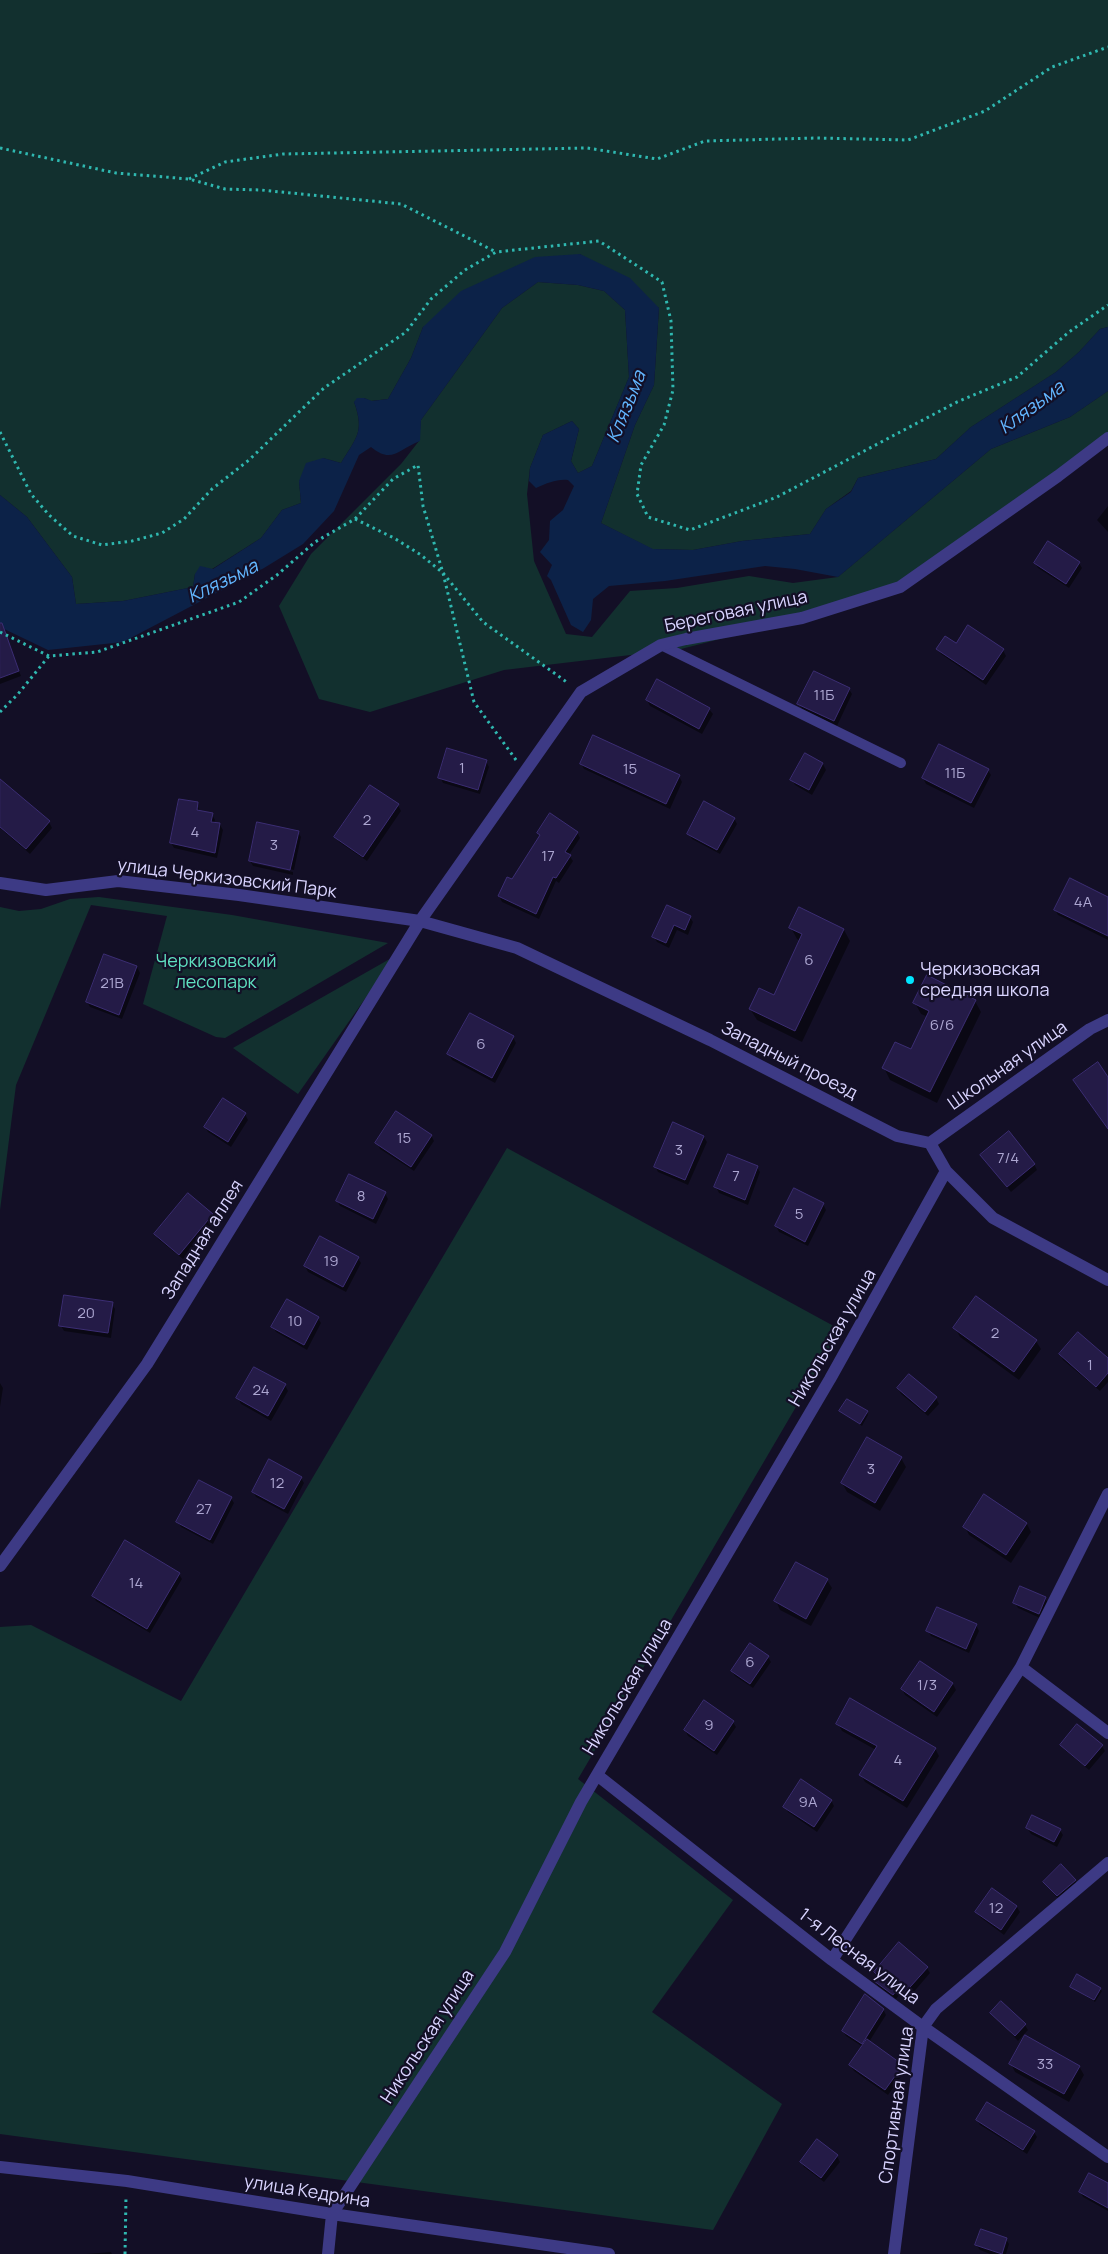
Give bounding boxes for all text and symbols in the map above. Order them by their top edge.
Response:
water label: Клязьма [602,368,652,446]
water label: Клязьма [995,377,1069,439]
water label: Клязьма [184,555,262,609]
street label: Береговая улица [663,586,809,638]
house number: 11Б [814,687,834,705]
house number: 1 [459,760,465,778]
house number: 15 [623,761,637,779]
house number: 11Б [945,765,965,783]
house number: 2 [363,812,371,830]
house number: 4 [191,824,199,842]
house number: 3 [270,837,278,855]
house number: 17 [541,848,555,866]
street label: улица Черкизовский Парк [116,855,338,903]
house number: 4А [1074,894,1092,912]
park label: Черкизовский лесопарк [156,951,276,994]
house number: 6 [804,952,814,970]
place label: Черкизовская средняя школа [920,959,1049,1002]
marker: Черкизовская средняя школа [904,974,916,986]
house number: 21В [100,975,124,993]
street label: Западный проезд [717,1017,861,1105]
house number: 6/6 [930,1017,954,1035]
street label: Школьная улица [944,1017,1072,1115]
house number: 6 [476,1036,486,1054]
house number: 15 [397,1130,411,1148]
house number: 3 [675,1142,683,1160]
house number: 7/4 [997,1150,1019,1168]
house number: 7 [732,1168,740,1186]
street label: Западная аллея [158,1176,248,1304]
house number: 8 [357,1188,365,1206]
house number: 5 [795,1206,803,1224]
house number: 19 [323,1253,339,1271]
street label: Никольская улица [785,1265,881,1411]
house number: 20 [77,1305,95,1323]
house number: 10 [288,1313,302,1331]
house number: 2 [991,1325,999,1343]
house number: 1 [1087,1357,1093,1375]
house number: 24 [252,1382,270,1400]
house number: 3 [867,1461,875,1479]
house number: 12 [270,1475,284,1493]
house number: 27 [196,1501,212,1519]
house number: 14 [129,1575,143,1593]
street label: Никольская улица [579,1615,677,1759]
house number: 6 [745,1654,755,1672]
house number: 1/3 [917,1677,937,1695]
house number: 9 [704,1717,714,1735]
house number: 4 [894,1752,902,1770]
house number: 9А [799,1794,817,1812]
house number: 12 [989,1900,1003,1918]
street label: 1-я Лесная улица [794,1904,924,2010]
street label: Никольская улица [377,1966,479,2108]
street label: Спортивная улица [875,2025,919,2185]
house number: 33 [1037,2056,1053,2074]
street label: улица Кедрина [242,2171,372,2213]

